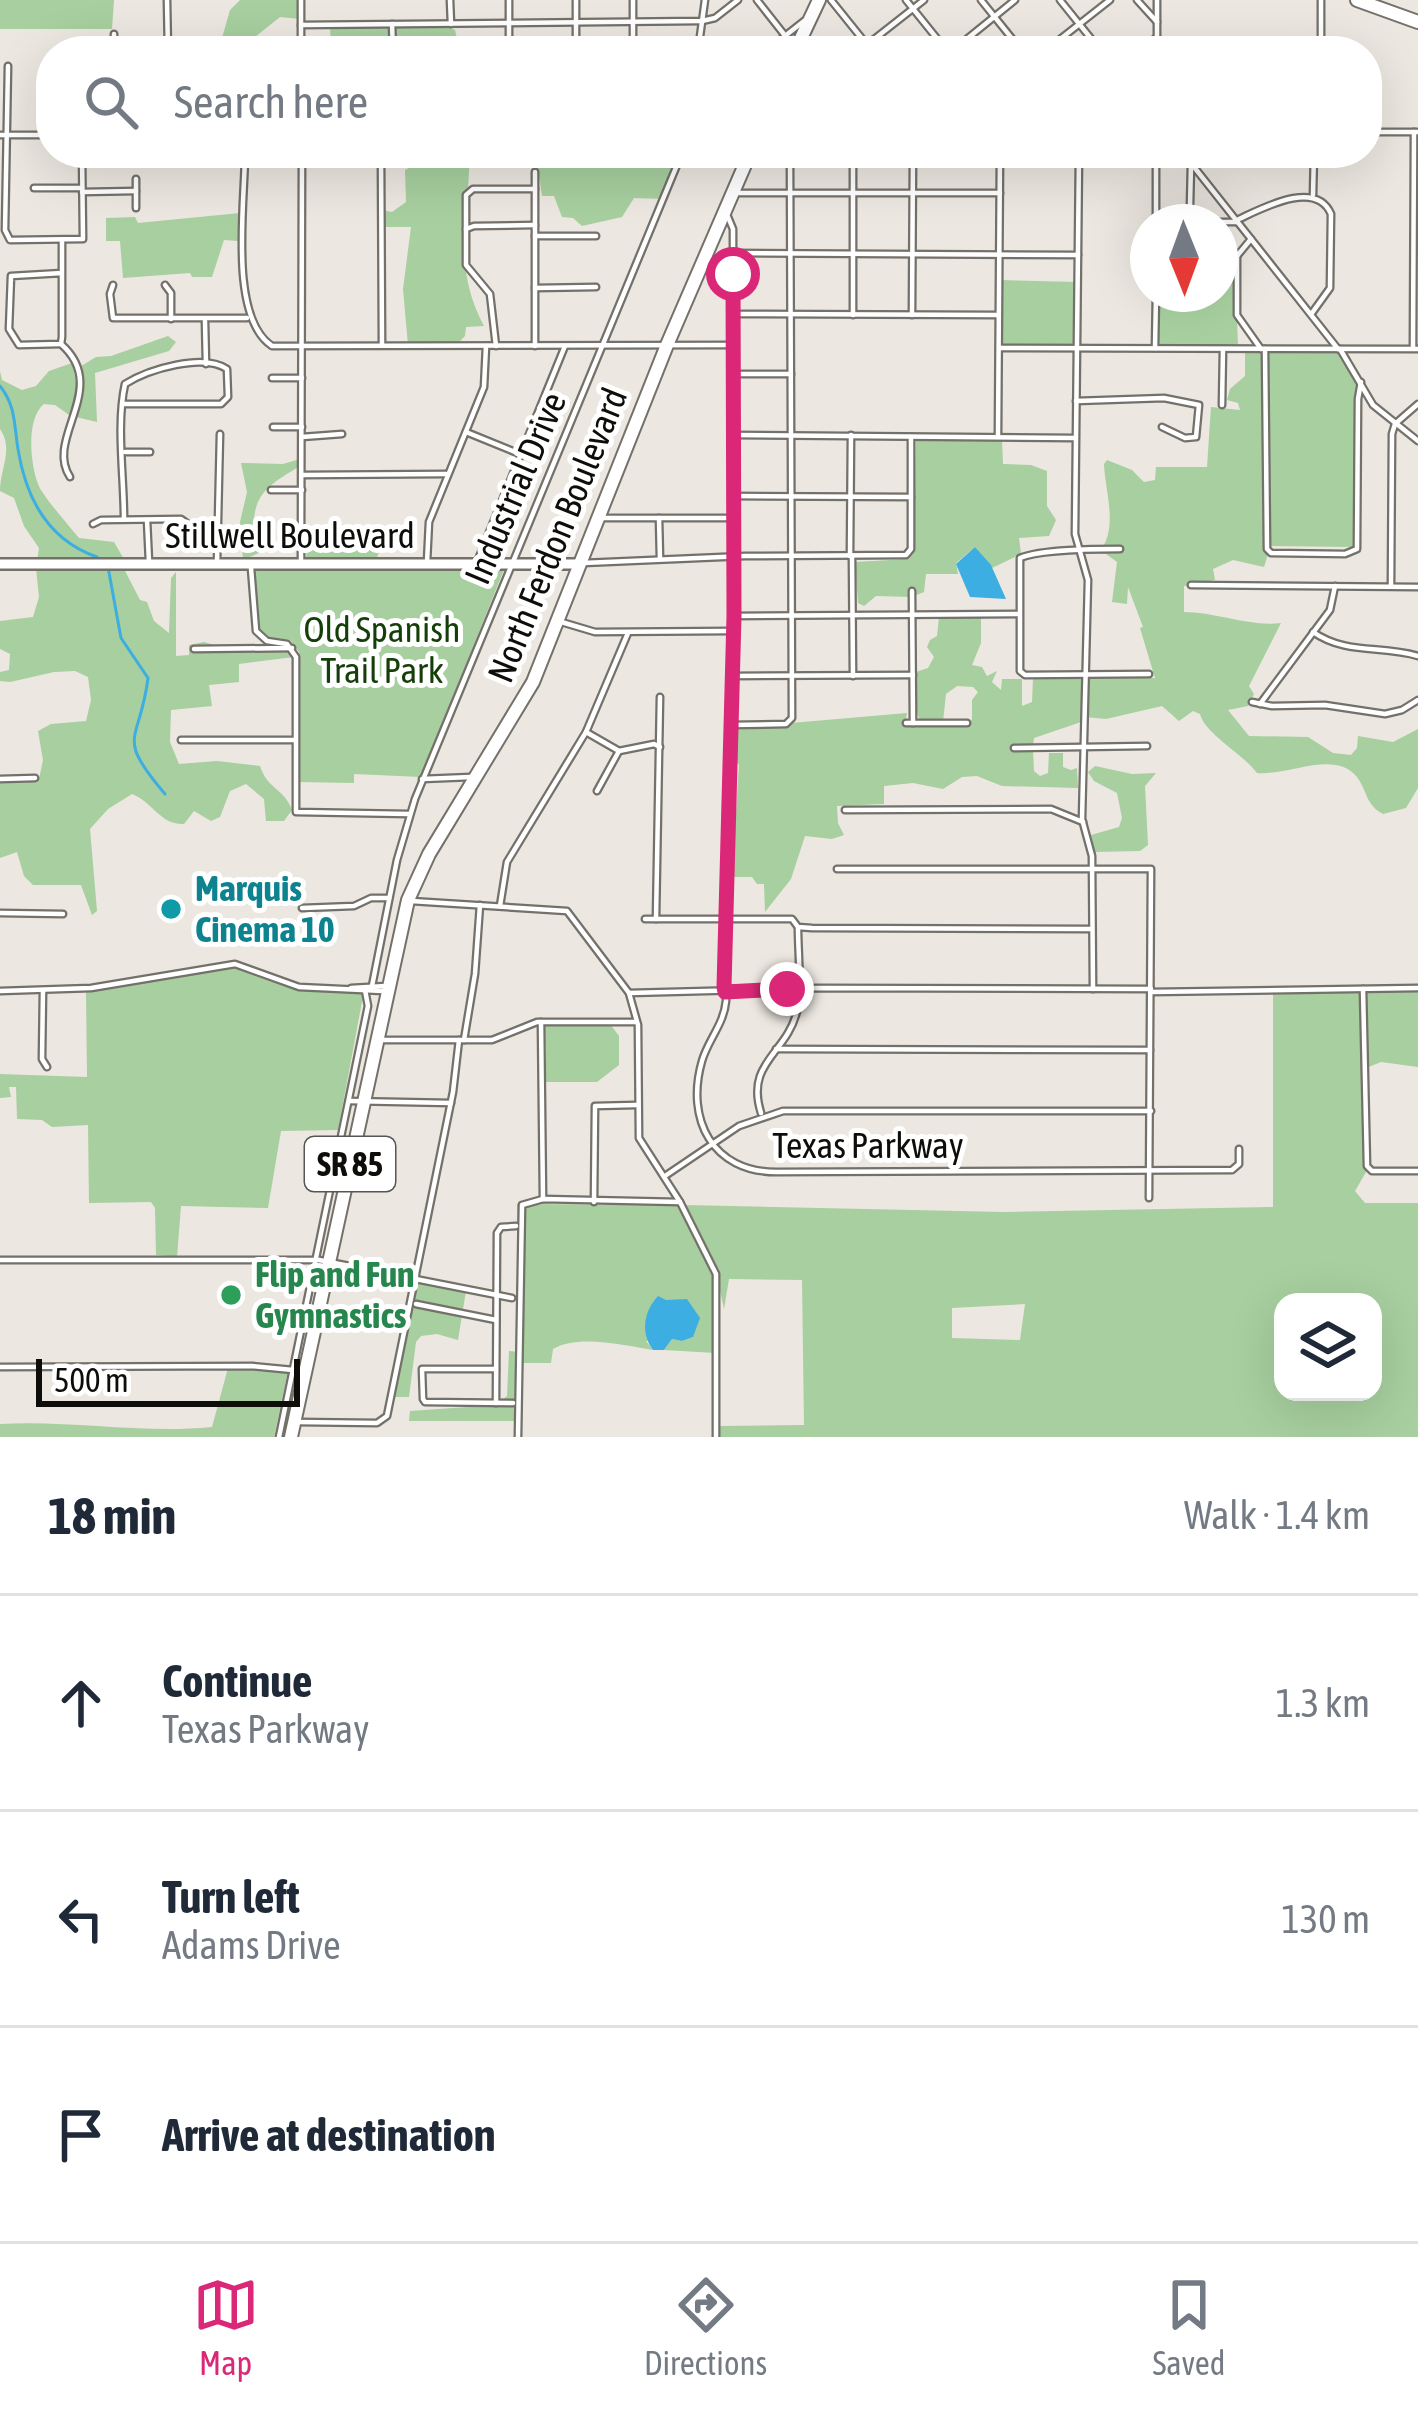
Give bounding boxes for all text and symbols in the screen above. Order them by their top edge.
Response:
search box [36,36,1382,168]
icon: search [78,69,144,135]
text: Search here [174,76,368,128]
north arrow [1130,204,1238,312]
route start [706,247,760,301]
street label: North Ferdon Boulevard [479,382,635,688]
street label: Industrial Drive [456,386,574,590]
street label: Stillwell Boulevard [165,514,415,556]
park label: Old Spanish Trail Park [303,608,461,691]
place label: Marquis Cinema 10 [195,867,335,950]
marker: Marquis Cinema 10 [158,896,184,922]
route end [760,962,814,1016]
street label: Texas Parkway [772,1124,964,1166]
road number: SR 85 [305,1137,395,1191]
place label: Flip and Fun Gymnastics [255,1253,415,1336]
marker: Flip and Fun Gymnastics [218,1282,244,1308]
map controls [1274,1293,1382,1401]
button: layers [1274,1293,1382,1401]
scale bar [36,1353,300,1406]
text: 500 m [54,1361,129,1399]
text: 18 min [48,1486,176,1545]
text: Walk · 1.4 km [1184,1493,1370,1537]
text: Continue [162,1655,313,1707]
icon: ahead [48,1670,114,1736]
text: 1.3 km [1276,1681,1370,1725]
text: Texas Parkway [162,1707,369,1751]
text: Turn left [162,1871,300,1923]
icon: left [48,1886,114,1952]
text: 130 m [1282,1897,1370,1941]
text: Adams Drive [162,1923,341,1967]
icon: arrive [48,2102,114,2168]
text: Arrive at destination [162,2109,496,2161]
tab: Map [193,2272,259,2382]
tab: Directions [644,2272,767,2382]
tab: Saved [1152,2272,1225,2382]

